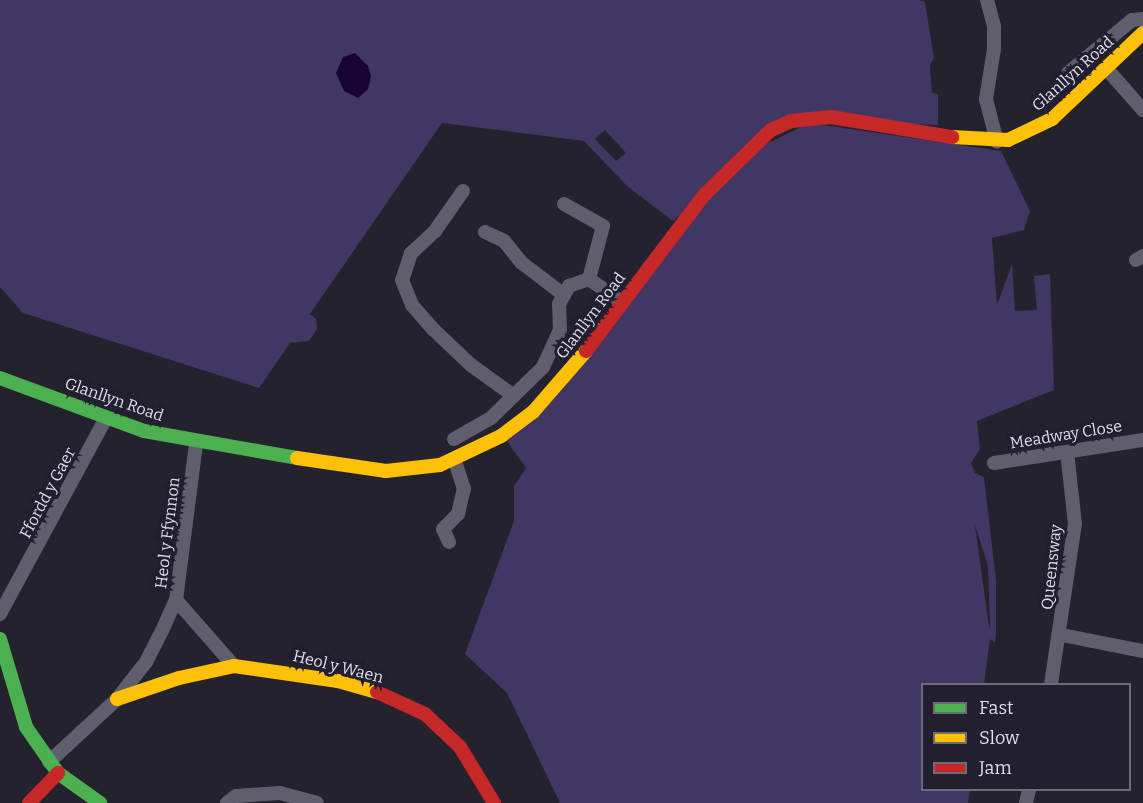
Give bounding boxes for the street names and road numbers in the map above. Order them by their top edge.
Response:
street label: Glanllyn Road [1028,32,1118,116]
street label: Glanllyn Road [552,269,630,363]
street label: Glanllyn Road [62,374,166,426]
street label: Meadway Close [1009,417,1123,453]
street label: Ffordd y Gaer [16,444,80,542]
street label: Heol y Ffynnon [152,476,184,590]
street label: Queensway [1038,523,1066,611]
street label: Heol y Waen [291,646,385,688]

